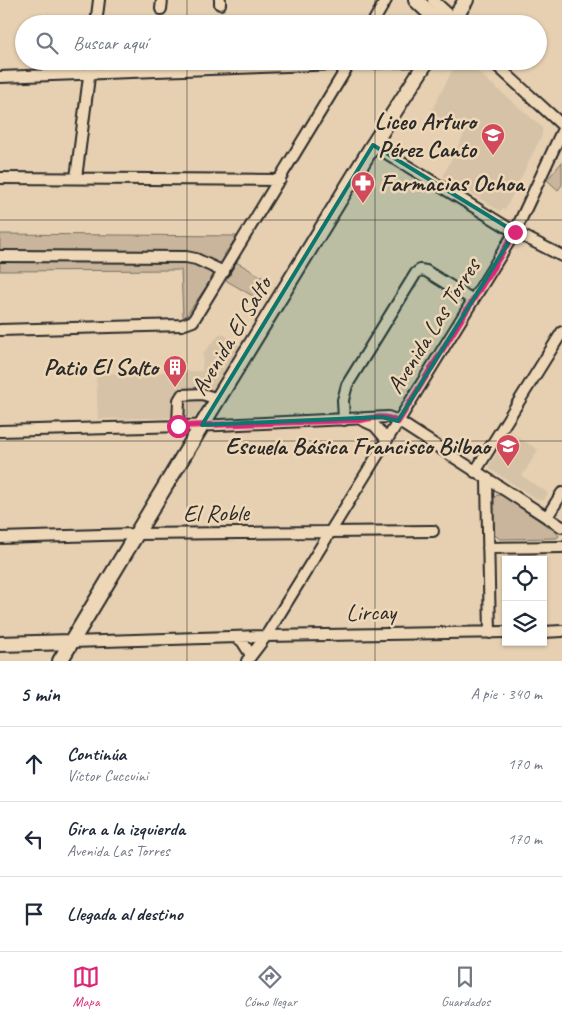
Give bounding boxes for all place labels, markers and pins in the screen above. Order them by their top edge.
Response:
place label: Liceo Arturo Pérez Canto [375,106,478,164]
school or university icon: Liceo Arturo Pérez Canto [480,122,506,156]
place label: Farmacias Ochoa [380,168,526,198]
pharmacy icon: Farmacias Ochoa [350,170,376,204]
place label: Patio El Salto [44,352,160,382]
building icon: Patio El Salto [162,354,188,388]
place label: Escuela Básica Francisco Bilbao [225,431,492,461]
school or university icon: Escuela Básica Francisco Bilbao [495,433,521,467]

